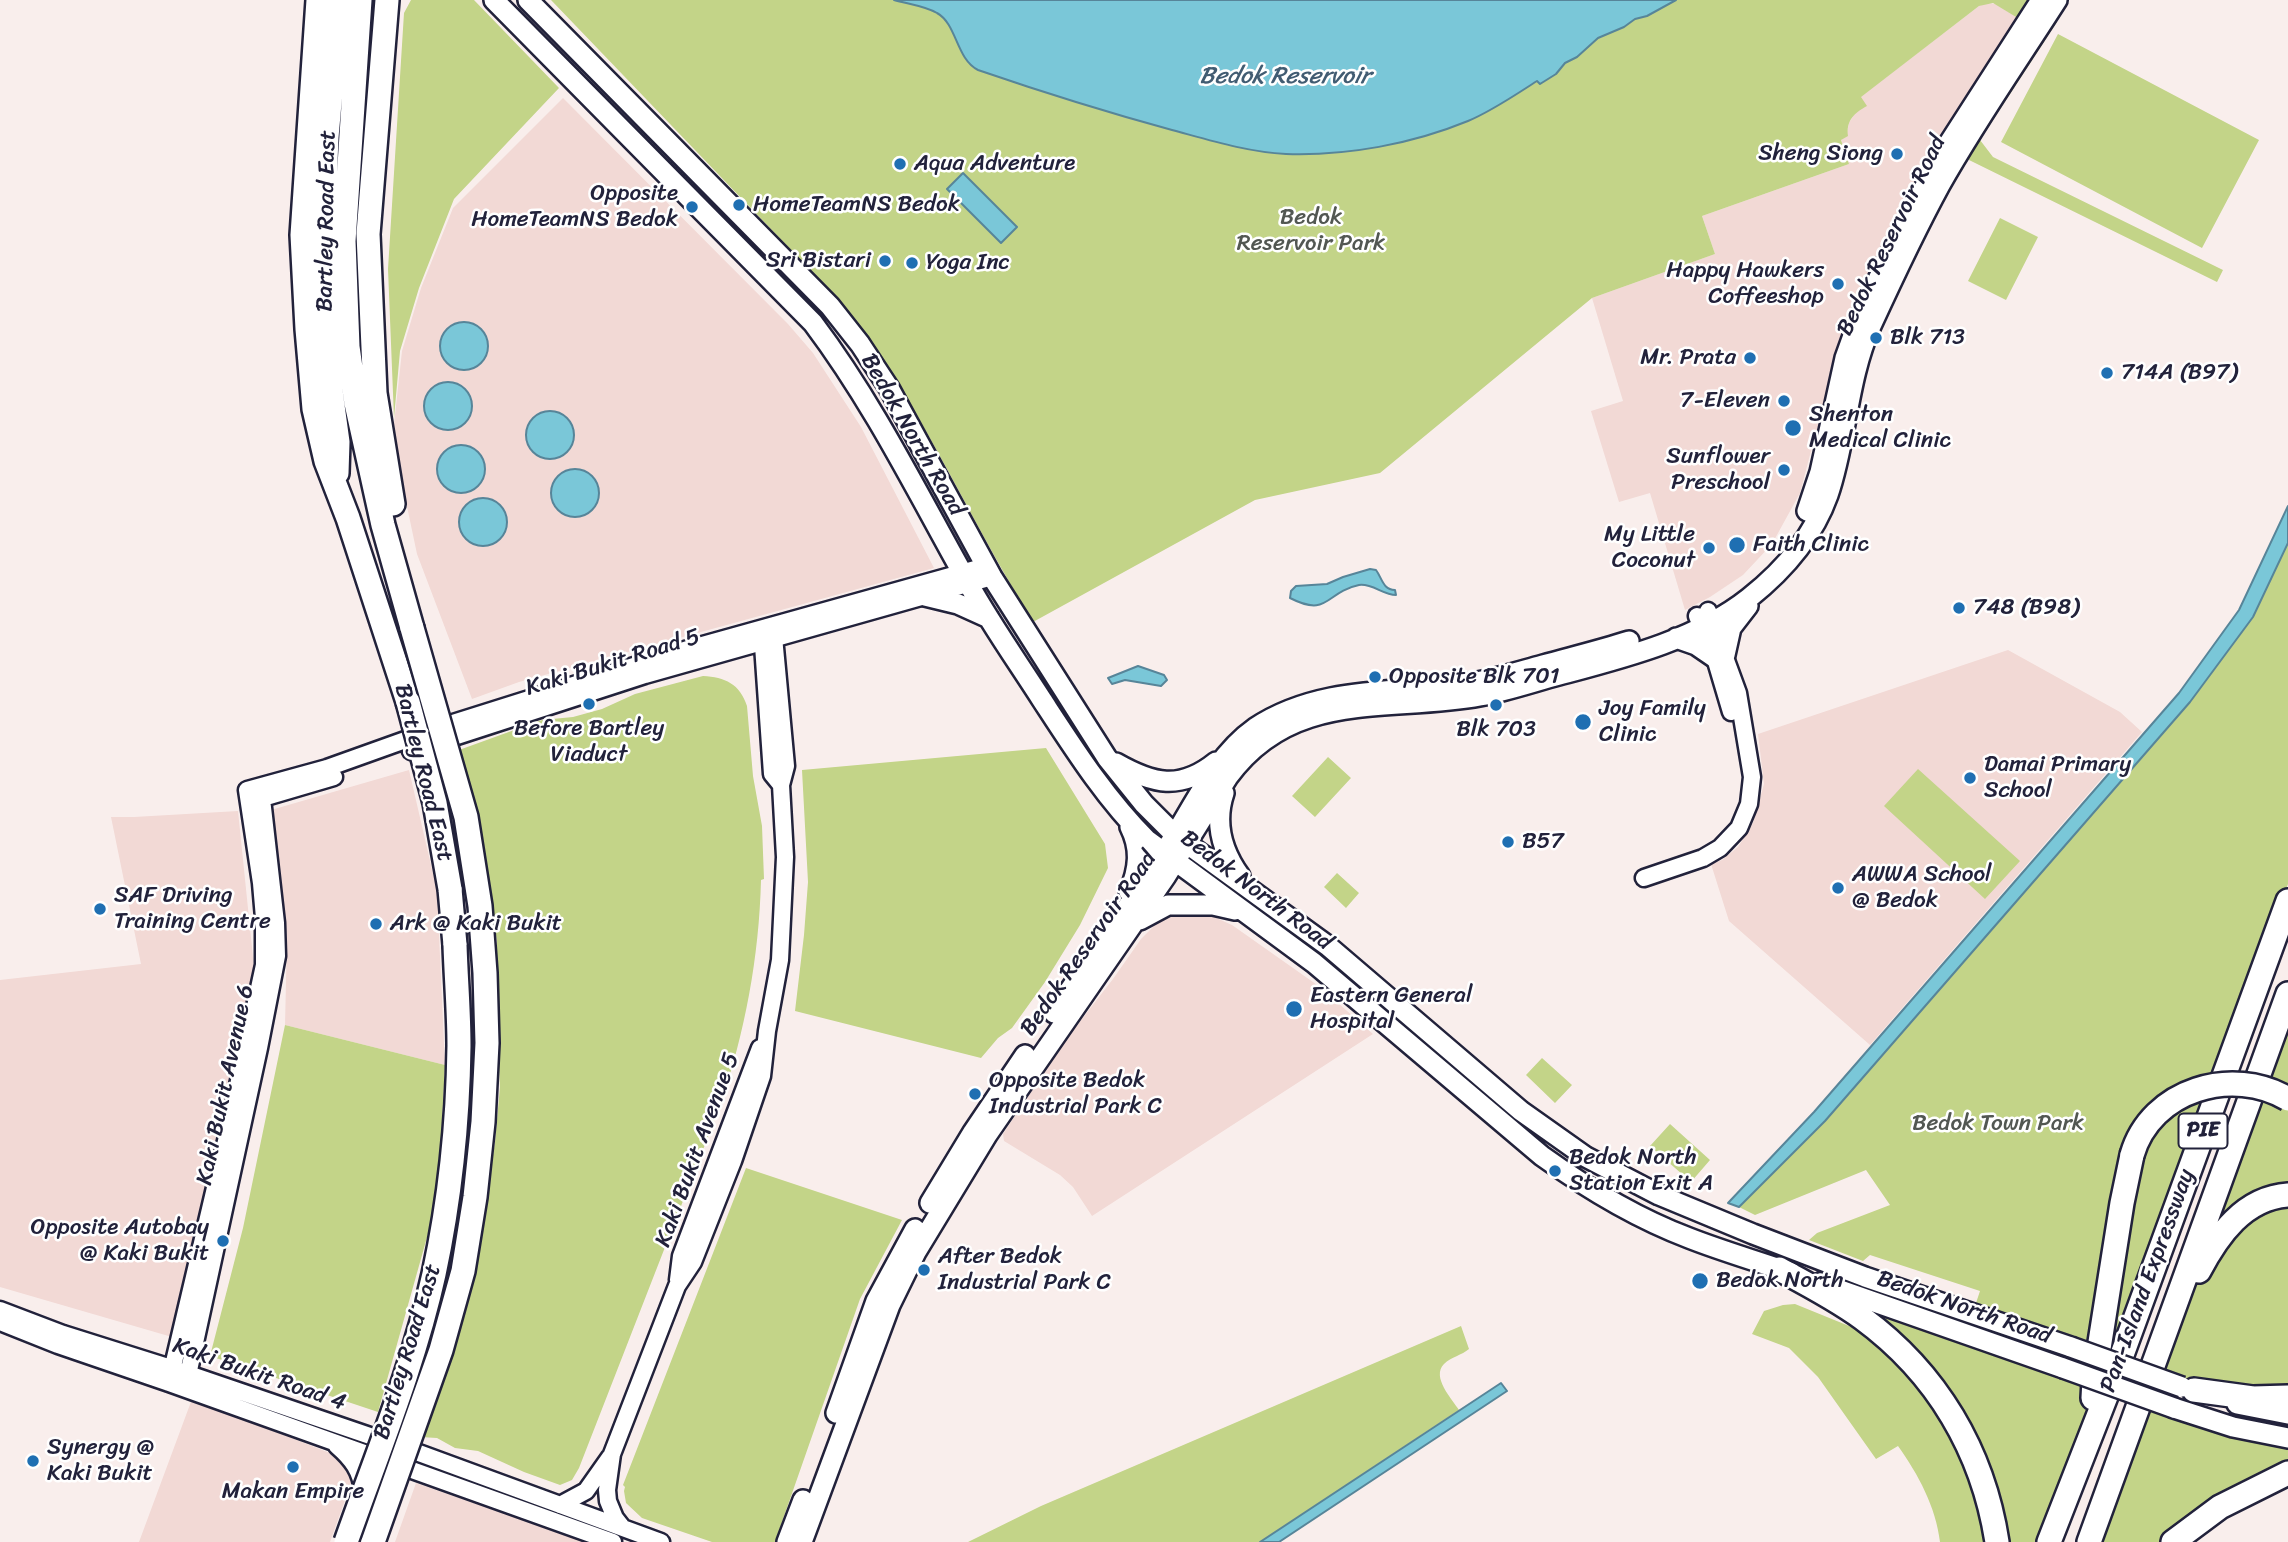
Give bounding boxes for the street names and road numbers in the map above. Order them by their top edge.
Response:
street label: Bartley Road East [312,130,342,312]
street label: Bedok Reservoir Road [1832,131,1952,341]
street label: Bedok North Road [854,349,970,521]
street label: Kaki Bukit Road 5 [522,623,704,703]
street label: Bartley Road East [388,681,458,865]
street label: Bedok North Road [1175,825,1337,957]
street label: Bedok Reservoir Road [1015,846,1163,1042]
street label: Kaki Bukit Avenue 6 [191,982,261,1188]
street label: Kaki Bukit Avenue 5 [650,1049,746,1251]
road number: PIE [2178,1114,2228,1148]
street label: Pan-Island Expressway [2095,1166,2201,1396]
street label: Bartley Road East [368,1261,448,1443]
street label: Bedok North Road [1873,1265,2055,1351]
street label: Kaki Bukit Road 4 [169,1332,349,1418]

